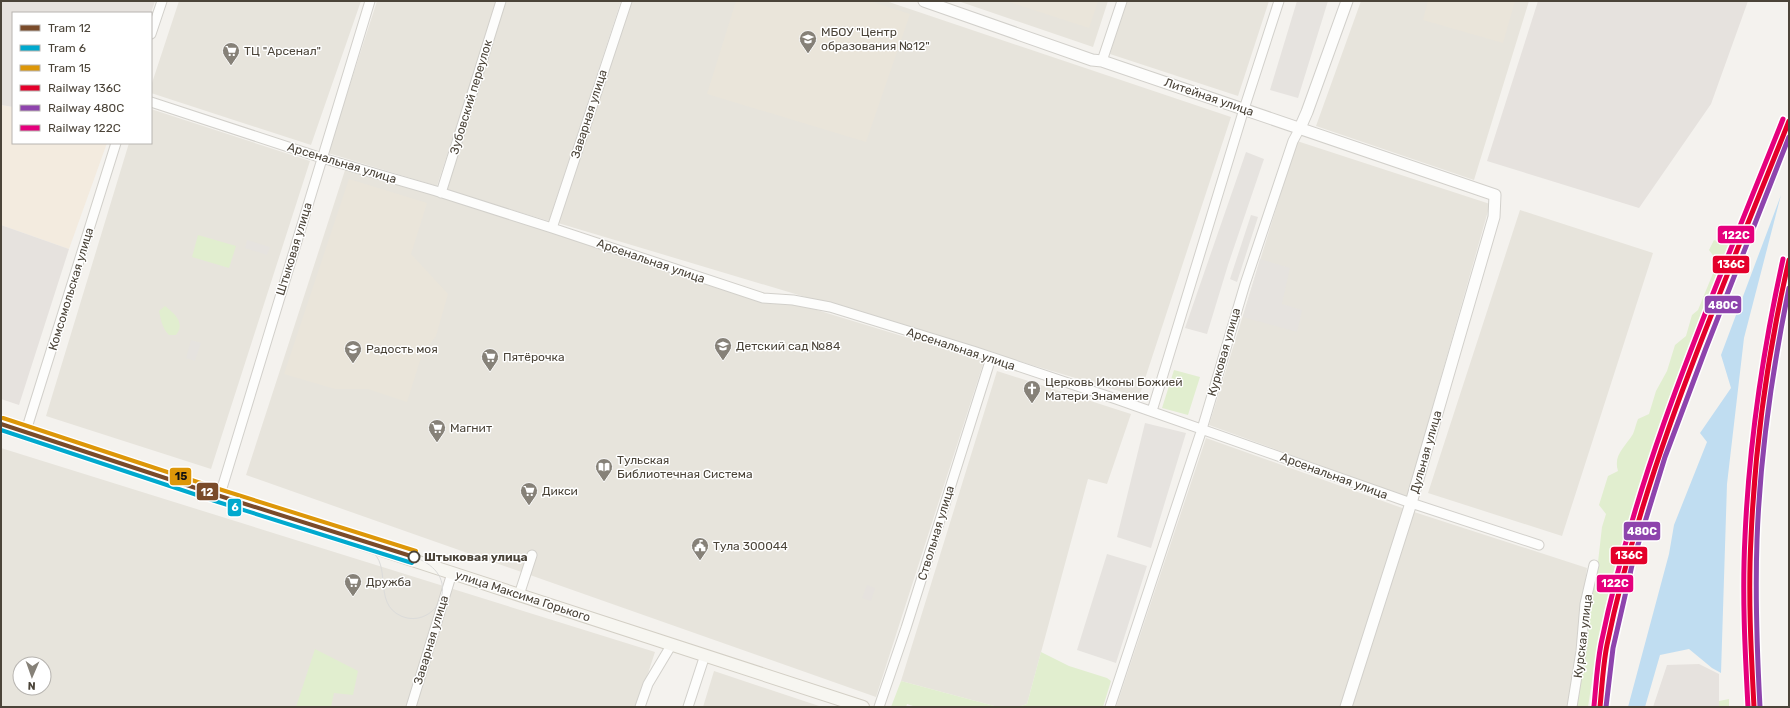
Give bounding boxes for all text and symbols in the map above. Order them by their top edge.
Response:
legend [12,12,152,144]
text: Tram 12 [48,21,91,35]
place label: МБОУ "Центр образования №12" [821,25,930,53]
school or university icon: МБОУ "Центр образования №12" [798,29,818,54]
street label: Зубовский переулок [447,37,495,156]
text: Tram 6 [48,41,86,55]
supermarket icon: ТЦ "Арсенал" [221,41,241,66]
place label: ТЦ "Арсенал" [244,44,321,58]
text: Tram 15 [48,61,91,75]
street label: Заварная улица [568,68,610,160]
street label: Литейная улица [1162,75,1256,119]
text: Railway 136С [48,81,121,95]
text: Railway 480С [48,101,124,115]
text: Railway 122С [48,121,121,135]
street label: Арсенальная улица [286,140,398,186]
street label: Штыковая улица [273,201,315,297]
line badge: 122С [1717,225,1755,244]
street label: Комсомольская улица [46,226,96,352]
text: 122С [1722,229,1750,242]
street label: Арсенальная улица [595,236,707,286]
line badge: 136С [1712,255,1750,274]
text: 136С [1717,258,1745,271]
line badge: 480С [1704,295,1742,314]
text: 480С [1708,299,1738,312]
street label: Курковая улица [1205,306,1243,398]
street label: Арсенальная улица [905,325,1017,373]
school or university icon: Детский сад №84 [713,336,733,361]
school or university icon: Радость моя [343,339,363,364]
place label: Детский сад №84 [736,339,841,353]
place label: Радость моя [366,342,438,356]
supermarket icon: Пятёрочка [480,347,500,372]
place label: Пятёрочка [503,350,565,364]
place label: Церковь Иконы Божией Матери Знамение [1045,375,1183,403]
church icon: Церковь Иконы Божией Матери Знамение [1022,379,1042,404]
street label: Дульная улица [1407,409,1445,495]
supermarket icon: Магнит [427,418,447,443]
place label: Магнит [450,421,492,435]
street label: Арсенальная улица [1278,450,1390,502]
place label: Тульская Библиотечная Система [617,453,753,481]
library icon: Тульская Библиотечная Система [594,457,614,482]
line badge: 15 [169,467,192,486]
text: 15 [175,470,187,483]
supermarket icon: Дикси [519,481,539,506]
line badge: 12 [196,482,219,501]
place label: Дикси [542,484,578,498]
street label: Ствольная улица [915,484,957,582]
text: 12 [201,486,213,499]
line badge: 6 [227,498,242,517]
text: 6 [231,501,239,514]
line badge: 480С [1623,521,1661,541]
text: 480С [1627,525,1657,538]
public building icon: Тула 300044 [690,536,710,561]
place label: Тула 300044 [713,539,788,553]
line badge: 136С [1610,546,1648,565]
text: 136С [1615,549,1643,562]
marker: Штыковая улица [407,550,421,564]
place label: Штыковая улица [424,550,528,564]
street label: улица Максима Горького [454,568,592,625]
supermarket icon: Дружба [343,572,363,597]
line badge: 122С [1596,574,1634,593]
place label: Дружба [366,575,411,589]
text: 122С [1601,577,1629,590]
street label: Курская улица [1571,593,1595,679]
street label: Заварная улица [411,594,451,686]
north arrow [12,656,52,696]
text: N [27,679,36,692]

